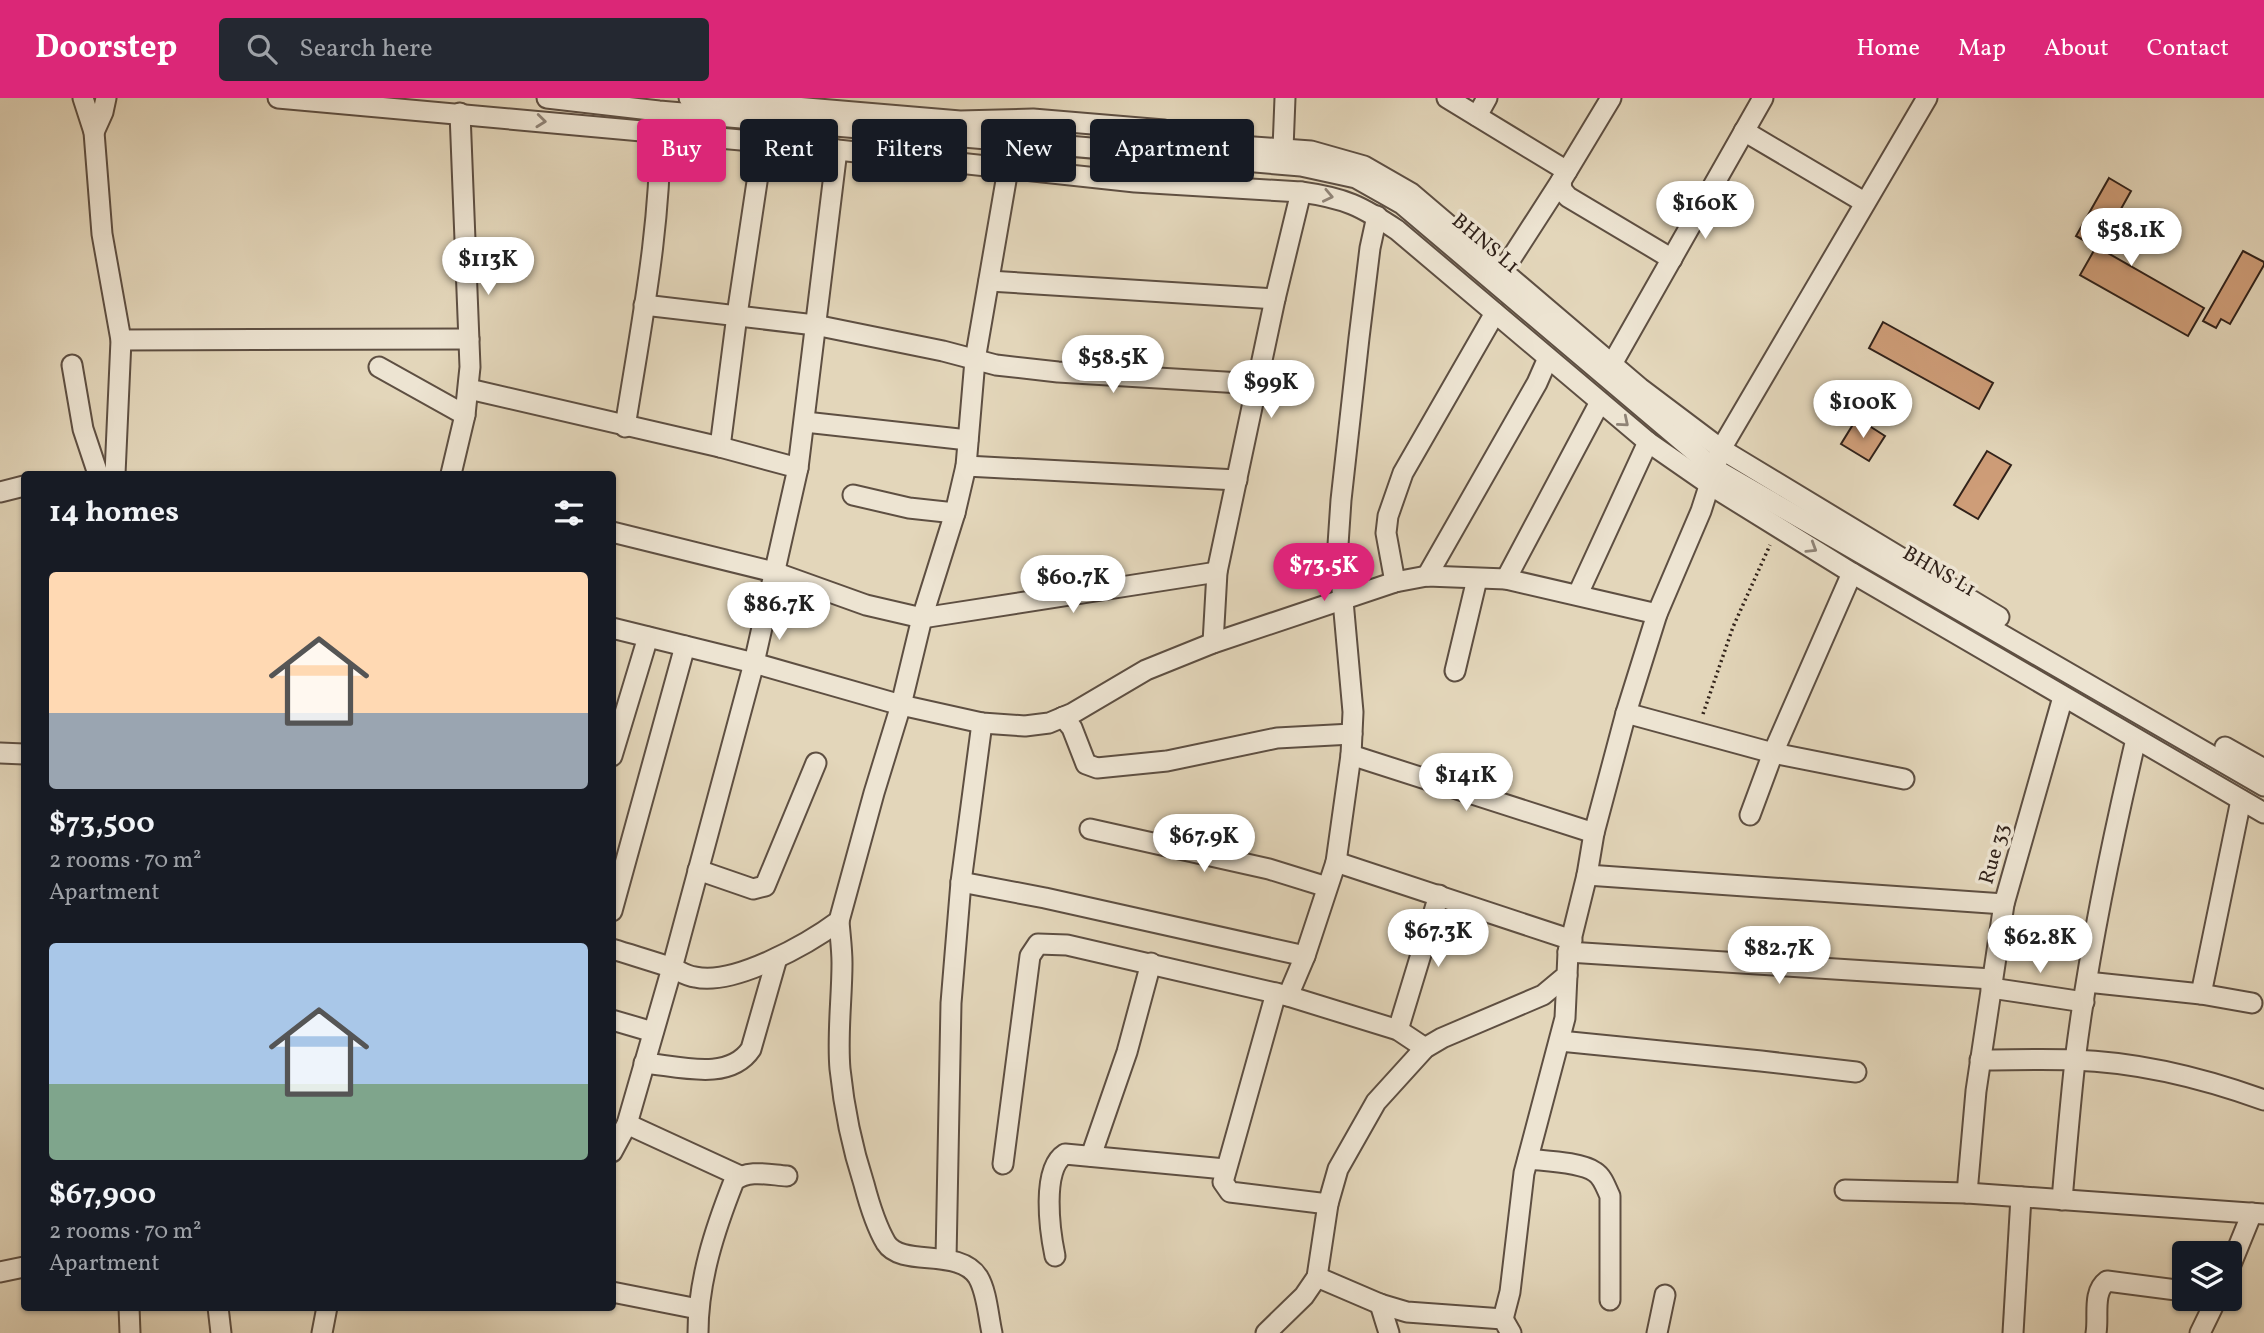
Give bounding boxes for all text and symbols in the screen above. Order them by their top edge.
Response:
search box [219,18,709,81]
text: Doorstep [35,26,177,72]
icon: search [243,30,281,68]
text: Search here [299,31,433,67]
text: Home [1856,32,1920,66]
text: Map [1958,32,2006,66]
text: About [2044,32,2109,66]
text: Contact [2147,32,2229,66]
one-way arrow [536,113,547,128]
chip: Buy [637,119,726,182]
chip: Rent [740,119,838,182]
chip: Filters [852,119,967,182]
chip: New [981,119,1076,182]
chip: Apartment [1090,119,1254,182]
pin: $160K [1656,181,1754,241]
one-way arrow [1322,188,1334,203]
text: $160K [1672,188,1738,220]
street label: BHNS L1 [1445,207,1525,281]
pin: $58.1K [2074,208,2188,268]
text: $58.1K [2097,215,2165,247]
pin: $113K [439,238,537,297]
text: $113K [458,244,518,276]
pin: $58.5K [1056,336,1170,395]
text: $58.5K [1078,342,1148,374]
pin: $99K [1230,360,1312,420]
text: $99K [1244,367,1299,399]
pin: $100K [1814,380,1912,440]
text: $100K [1829,387,1897,419]
one-way arrow [1616,414,1629,426]
text: 14 homes [49,492,179,534]
icon: filters [550,494,588,532]
street label: BHNS L1 [1897,539,1981,605]
one-way arrow [1805,540,1818,553]
pin: $73.5K [1267,544,1381,603]
text: $73.5K [1289,550,1359,582]
pin: $60.7K [1016,556,1130,615]
text: $60.7K [1036,562,1110,594]
pin: $86.7K [722,582,836,642]
text: $86.7K [743,589,815,621]
icon: home [256,618,382,744]
pin: $141K [1417,754,1515,813]
text: $141K [1435,760,1497,792]
text: $73,500 [49,803,155,845]
pin: $67.9K [1147,814,1261,874]
street label: Rue 33 [1973,820,2017,888]
text: $67.9K [1169,821,1239,853]
text: 2 rooms · 70 m² [49,845,202,877]
text: Apartment [49,877,160,909]
pin: $67.3K [1381,910,1495,969]
text: $67.3K [1404,916,1472,948]
pin: $62.8K [1983,916,2097,975]
text: $62.8K [2003,922,2077,954]
pin: $82.7K [1722,926,1836,986]
text: $82.7K [1744,933,1814,965]
icon: home [256,989,382,1115]
text: $67,900 [49,1174,156,1216]
text: 2 rooms · 70 m² [49,1216,202,1248]
map controls [2172,1241,2242,1311]
button: layers [2172,1241,2242,1311]
text: Apartment [49,1248,160,1280]

